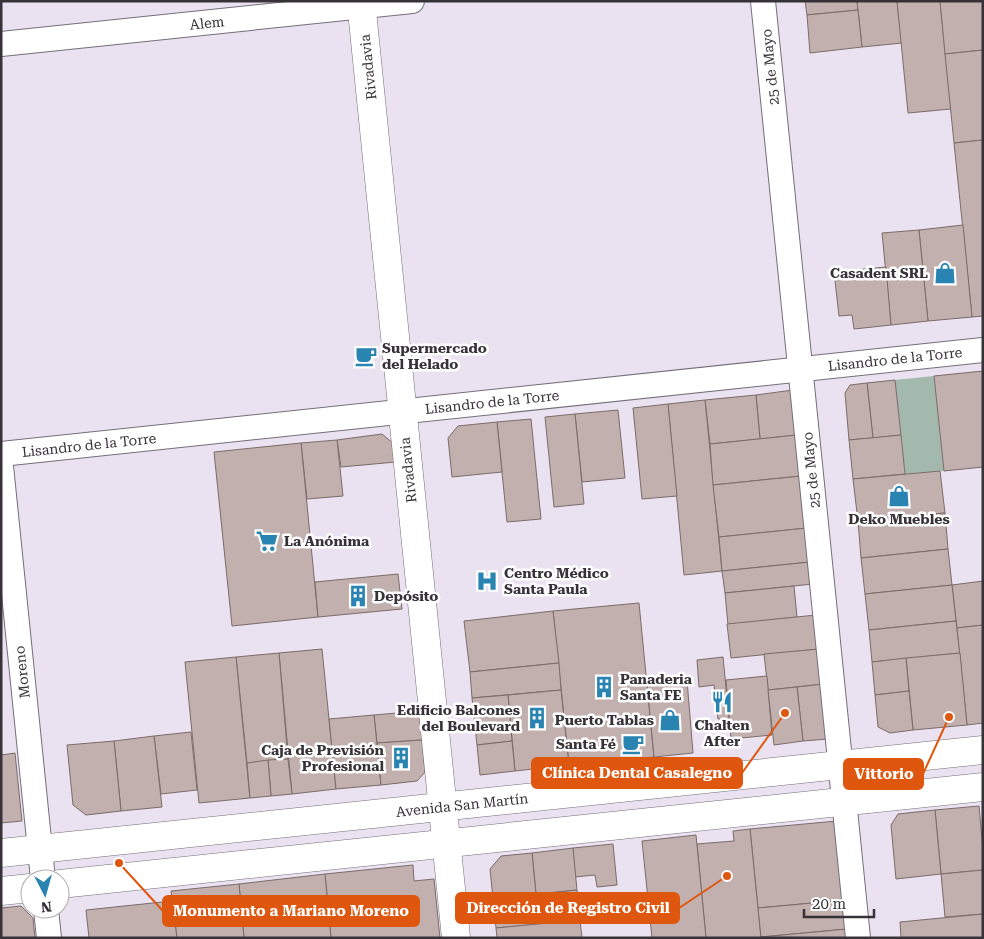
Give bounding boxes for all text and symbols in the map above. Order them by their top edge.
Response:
street label: Alem [189,13,225,33]
street label: 25 de Mayo [758,28,782,106]
street label: Rivadavia [357,33,379,101]
shop icon: Casadent SRL [932,260,958,286]
place label: Casadent SRL [830,265,928,281]
place label: Supermercado del Helado [382,340,487,372]
cafe icon: Supermercado del Helado [353,343,379,369]
street label: Lisandro de la Torre [827,344,963,374]
street label: Lisandro de la Torre [424,387,560,417]
street label: Lisandro de la Torre [21,430,157,460]
street label: 25 de Mayo [799,431,823,509]
street label: Rivadavia [397,436,419,504]
shop icon: Deko Muebles [886,483,912,509]
place label: Deko Muebles [848,511,950,527]
supermarket icon: La Anónima [254,528,280,554]
place label: La Anónima [284,533,370,549]
place label: Centro Médico Santa Paula [504,565,609,597]
hospital icon: Centro Médico Santa Paula [474,568,500,594]
building icon: Depósito [345,583,371,609]
place label: Depósito [374,588,438,604]
street label: Moreno [11,645,33,699]
place label: Panaderia Santa FE [620,671,693,703]
building icon: Panaderia Santa FE [591,674,617,700]
restaurant icon: Chalten After [709,689,735,715]
place label: Edificio Balcones del Boulevard [397,702,521,734]
building icon: Edificio Balcones del Boulevard [524,705,550,731]
shop icon: Puerto Tablas [657,707,683,733]
place label: Puerto Tablas [555,712,654,728]
place label: Chalten After [694,717,750,749]
cafe icon: Santa Fé [620,731,646,757]
place label: Santa Fé [556,736,616,752]
place label: Caja de Previsión Profesional [261,742,385,774]
building icon: Caja de Previsión Profesional [388,745,414,771]
callout: Clínica Dental Casalegno [532,758,742,788]
callout: Vittorio [844,759,923,789]
text: Clínica Dental Casalegno [542,764,732,782]
text: Vittorio [854,765,914,783]
street label: Avenida San Martín [395,790,529,820]
north arrow [20,869,70,919]
scale bar [804,886,874,918]
callout: Dirección de Registro Civil [456,893,679,923]
text: 20 m [812,895,847,913]
callout: Monumento a Mariano Moreno [163,896,419,926]
text: N [40,898,53,915]
text: Dirección de Registro Civil [466,899,670,917]
text: Monumento a Mariano Moreno [173,902,409,920]

